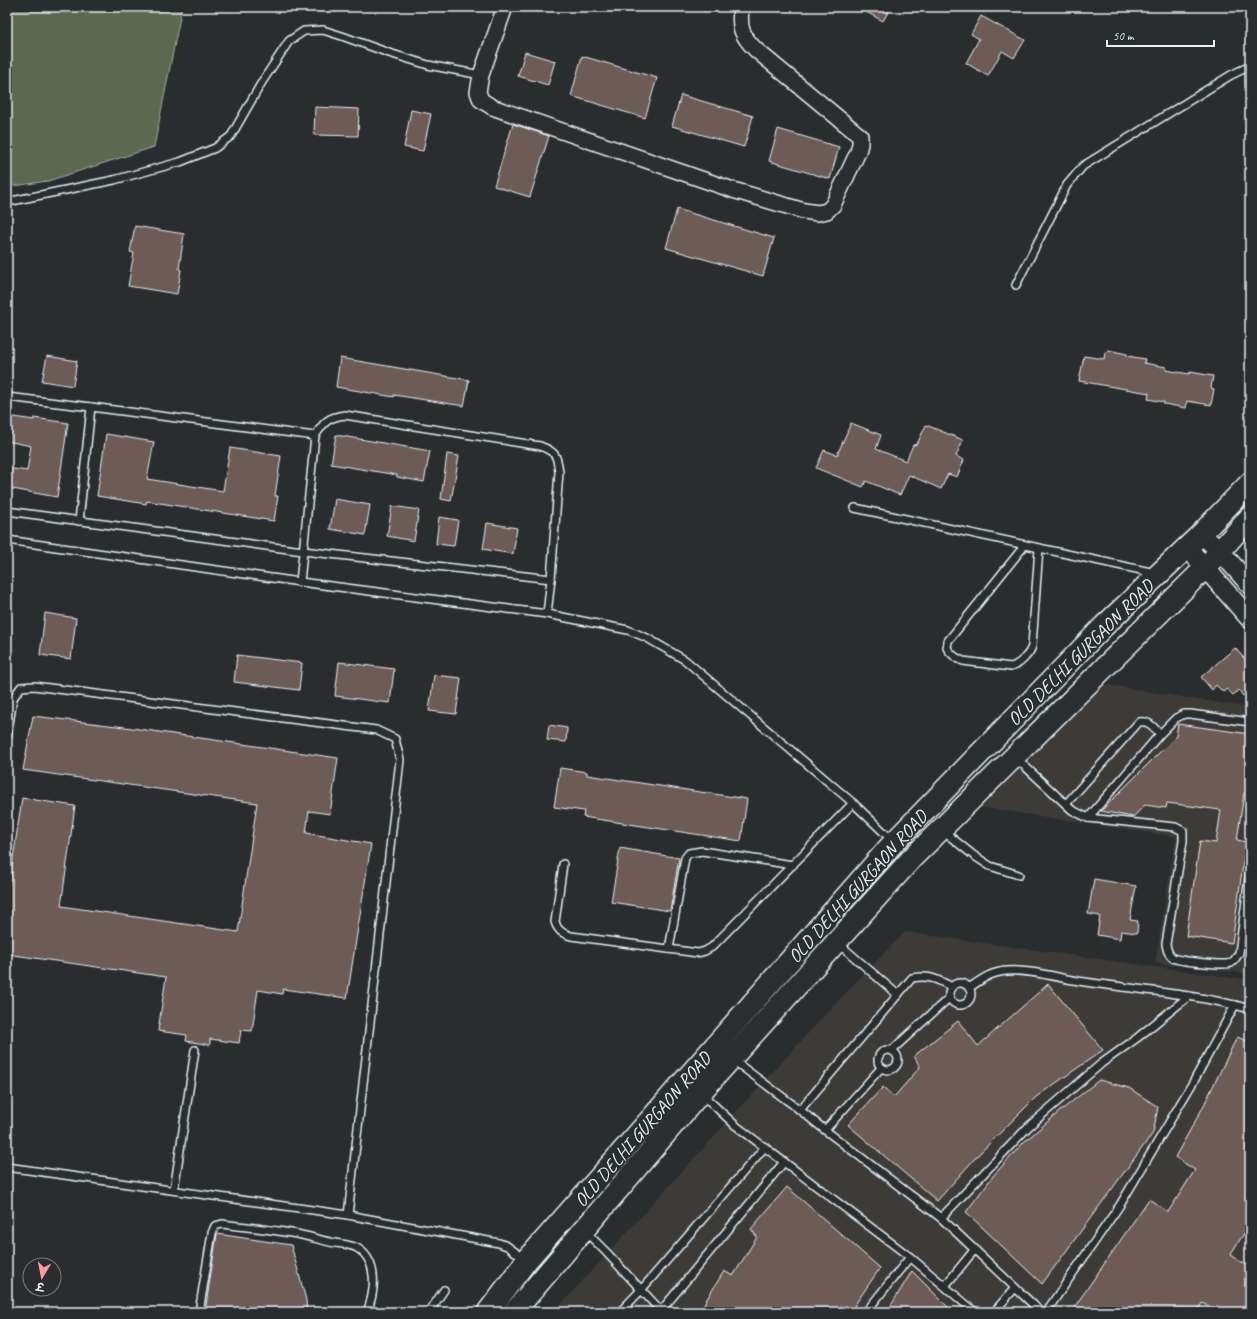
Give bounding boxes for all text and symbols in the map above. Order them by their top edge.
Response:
scale bar [1107,22,1214,48]
text: 50 m [1113,28,1135,44]
street label: OLD DELHI GURGAON ROAD [1002,573,1160,731]
street label: OLD DELHI GURGAON ROAD [783,804,934,968]
street label: OLD DELHI GURGAON ROAD [569,1046,718,1212]
north arrow [22,1257,62,1297]
text: उ [34,1279,46,1295]

